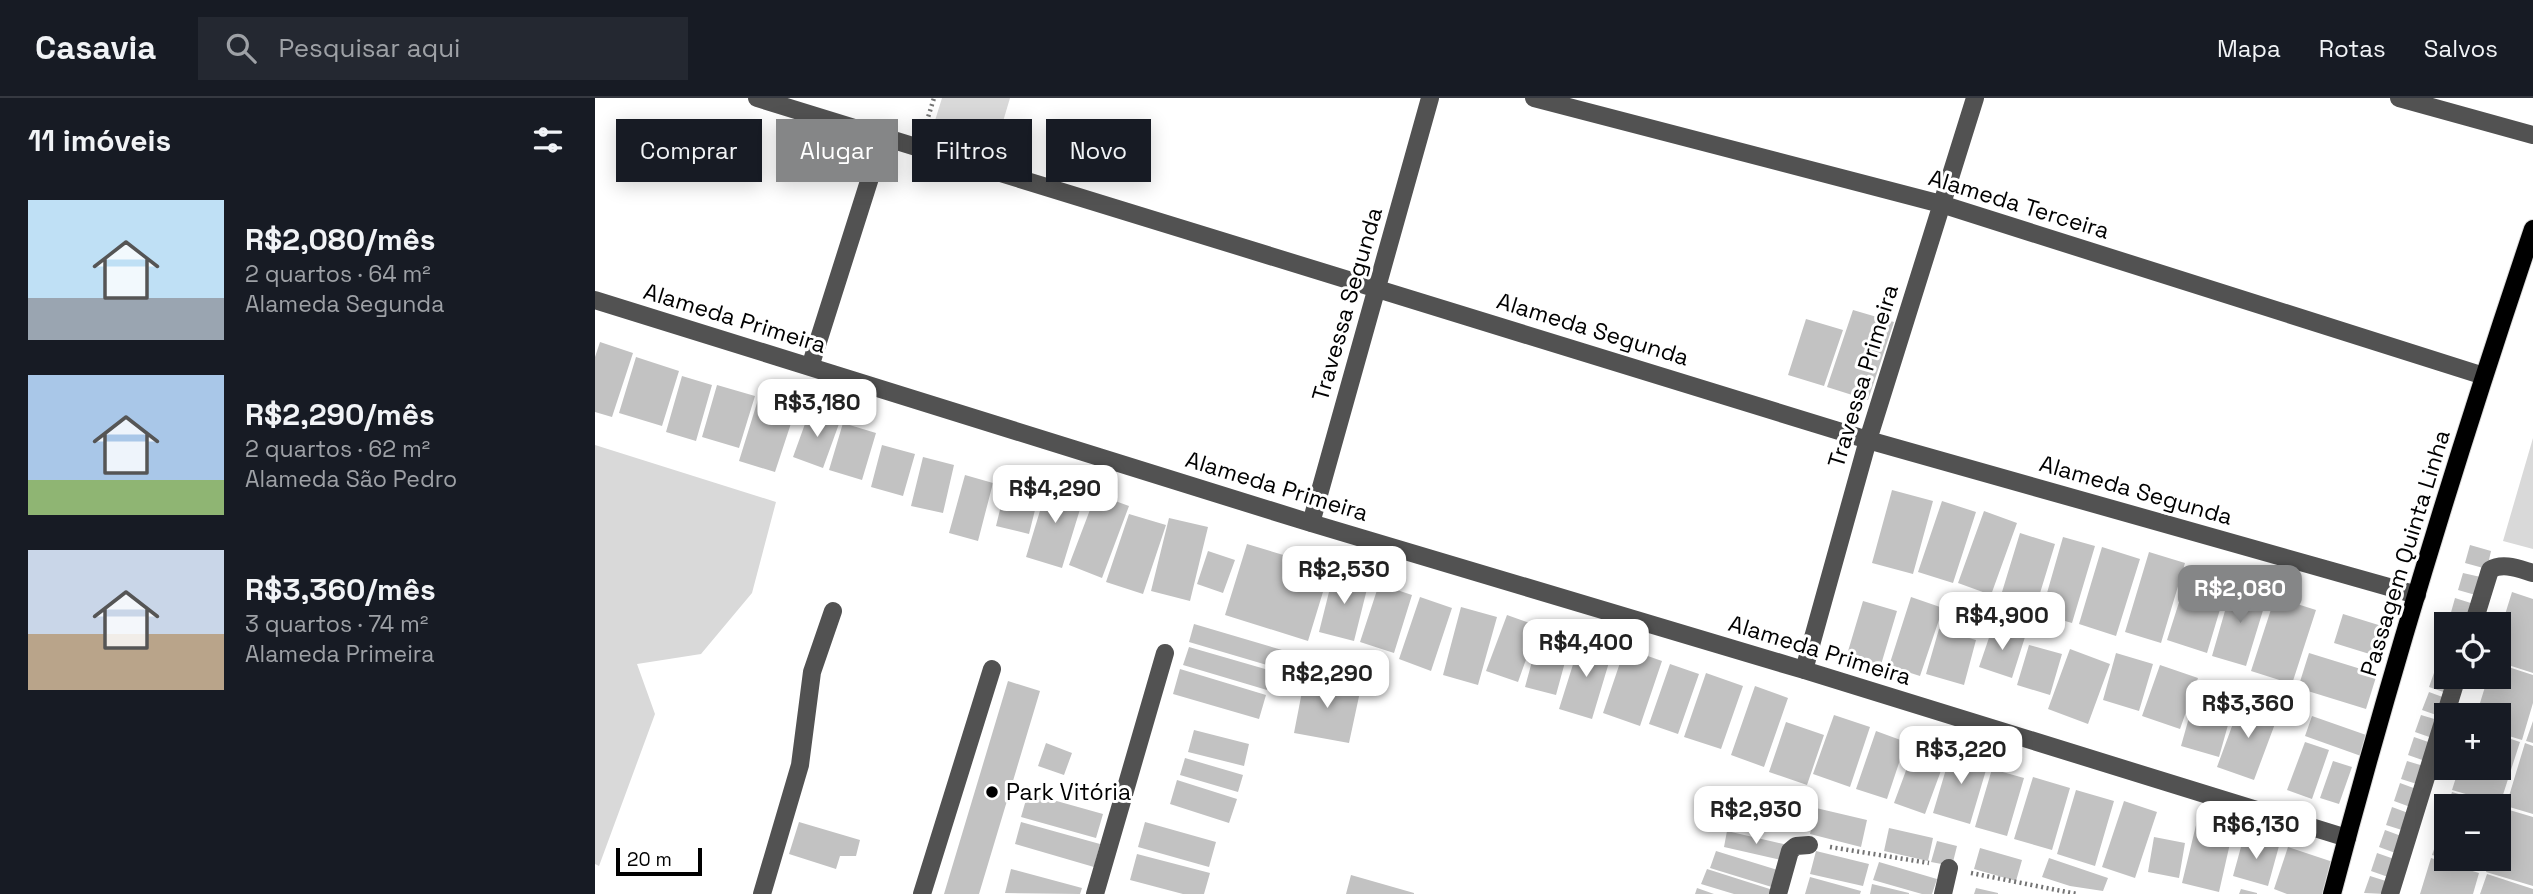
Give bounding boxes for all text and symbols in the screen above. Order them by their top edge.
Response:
search box [198,17,688,80]
text: Casavia [35,27,156,69]
icon: search [222,29,260,67]
text: Pesquisar aqui [278,31,460,65]
text: Mapa [2217,33,2281,64]
text: Rotas [2319,33,2386,64]
text: Salvos [2424,33,2498,64]
chip: Comprar [616,119,762,182]
chip: Alugar [776,119,898,182]
chip: Filtros [912,119,1032,182]
chip: Novo [1046,119,1151,182]
text: 11 imóveis [28,121,171,160]
icon: filters [529,121,567,159]
street label: Alameda Terceira [1925,162,2113,246]
street label: Travessa Segunda [1305,204,1389,404]
text: R$2,080/mês [245,220,436,259]
icon: home [84,228,168,312]
text: 2 quartos · 64 m² [245,259,431,289]
street label: Alameda Primeira [640,276,830,360]
street label: Travessa Primeira [1821,281,1905,471]
street label: Alameda Segunda [1493,286,1693,372]
text: Alameda Segunda [245,289,444,319]
pin: R$3,180 [752,380,882,439]
text: R$3,180 [773,387,861,417]
text: R$2,290/mês [245,395,435,434]
icon: home [84,403,168,487]
street label: Passagem Quinta Linha [2353,426,2457,680]
text: 2 quartos · 62 m² [245,434,430,464]
street label: Alameda Primeira [1182,444,1372,528]
street label: Alameda Segunda [2036,448,2236,532]
text: Alameda São Pedro [245,464,457,494]
pin: R$4,290 [990,466,1120,525]
text: R$4,290 [1009,473,1101,503]
pin: R$2,530 [1279,546,1409,606]
text: R$2,530 [1298,554,1390,584]
pin: R$2,080 [2175,566,2305,625]
text: R$3,360/mês [245,570,436,609]
text: R$2,080 [2194,573,2286,603]
icon: home [84,578,168,662]
pin: R$4,900 [1937,592,2067,652]
text: R$4,900 [1955,600,2049,630]
street label: Alameda Primeira [1725,608,1915,692]
text: 3 quartos · 74 m² [245,609,428,639]
map controls [2434,612,2511,871]
button: locate [2434,612,2511,689]
pin: R$4,400 [1521,620,1651,679]
text: R$4,400 [1539,627,1633,657]
text: Alameda Primeira [245,639,434,669]
pin: R$2,290 [1262,650,1392,710]
text: R$2,290 [1281,658,1373,688]
pin: R$3,360 [2183,680,2313,740]
text: R$3,360 [2202,688,2294,718]
button: + [2434,703,2511,780]
pin: R$3,220 [1896,726,2026,786]
text: R$3,220 [1915,734,2007,764]
place label: Park Vitória [1006,777,1131,807]
marker: Park Vitória [984,784,1000,800]
pin: R$2,930 [1691,786,1821,846]
text: R$2,930 [1710,794,1802,824]
button: − [2434,794,2511,871]
pin: R$6,130 [2191,802,2321,861]
text: R$6,130 [2212,809,2300,839]
scale bar [616,845,702,877]
text: 20 m [627,847,672,872]

